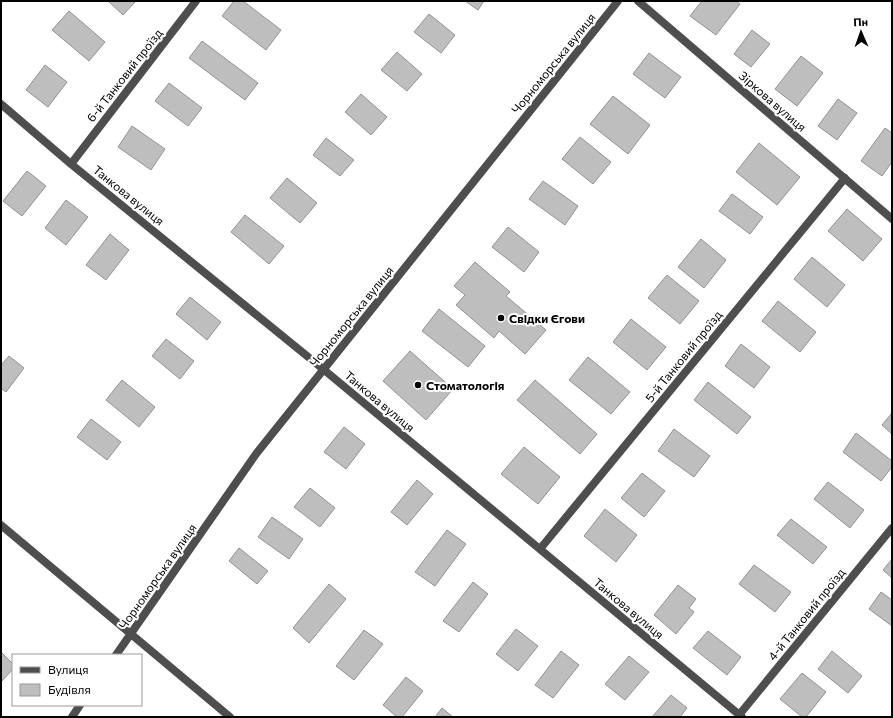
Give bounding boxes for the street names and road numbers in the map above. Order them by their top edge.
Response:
street label: Чорноморська вулиця [508,10,598,116]
street label: 6-й Танковий проїзд [83,26,165,124]
street label: Зіркова вулиця [737,68,809,134]
street label: Танкова вулиця [91,162,167,228]
street label: Чорноморська вулиця [306,263,396,369]
street label: 5-й Танковий проїзд [642,307,724,405]
street label: Танкова вулиця [342,368,418,434]
street label: Чорноморська вулиця [115,521,199,631]
street label: 4-й Танковий проїзд [765,565,847,663]
street label: Танкова вулиця [591,575,667,641]

